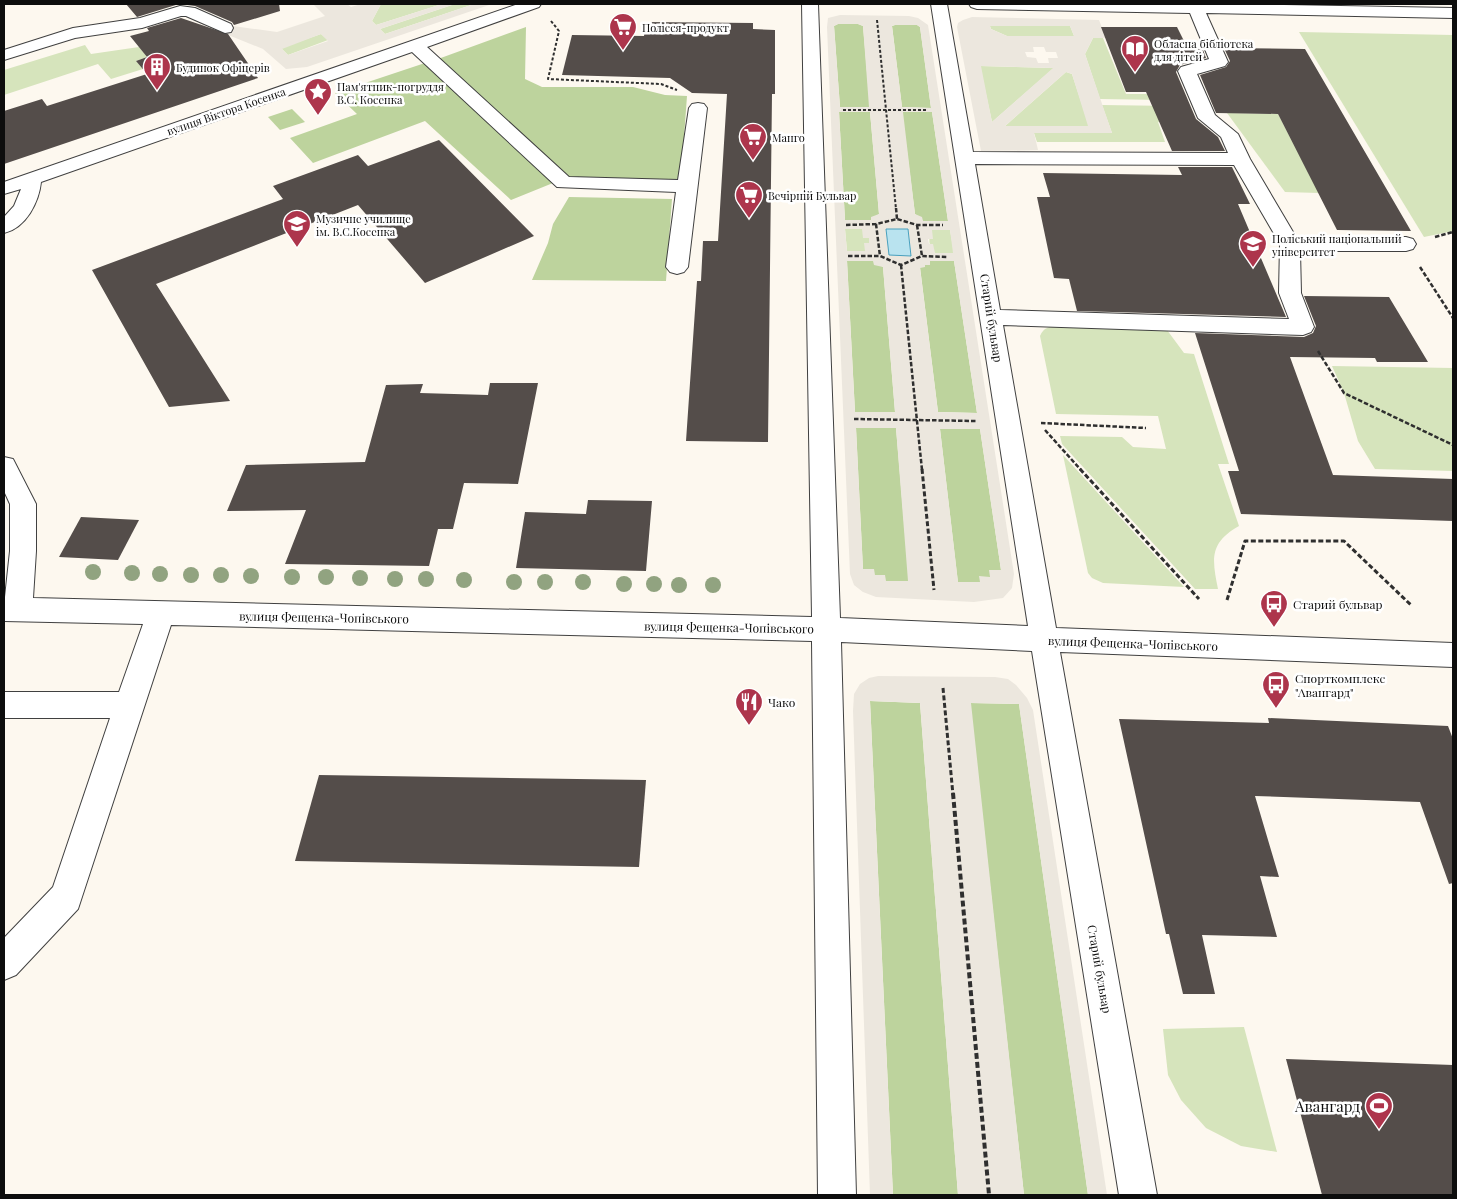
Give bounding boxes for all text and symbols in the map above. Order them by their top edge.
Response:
supermarket icon: Полісся-продукт [608,12,638,51]
place label: Полісся-продукт [642,20,729,35]
library icon: Обласна бібліотека для дітей [1120,34,1150,73]
place label: Обласна бібліотека для дітей [1154,36,1254,64]
building icon: Будинок Офіцерів [142,52,172,91]
place label: Будинок Офіцерів [176,60,270,75]
place icon: Пам'ятник-погруддя В.С. Косенка [303,77,333,116]
place label: Пам'ятник-погруддя В.С. Косенка [337,79,444,107]
street label: вулиця Віктора Косенка [165,83,288,138]
supermarket icon: Манго [738,122,768,161]
place label: Манго [772,130,805,145]
supermarket icon: Вечірній Бульвар [734,180,764,219]
place label: Вечірній Бульвар [768,188,856,203]
school or university icon: Музичне училище ім. В.С.Косенка [282,209,312,248]
place label: Музичне училище ім. В.С.Косенка [316,211,411,239]
school or university icon: Поліський національний університет [1238,229,1268,268]
place label: Поліський національний університет [1271,231,1402,259]
street label: Старий бульвар [977,273,1007,363]
bus stop icon: Старий бульвар [1259,589,1289,628]
place label: Старий бульвар [1293,596,1383,612]
street label: вулиця Фещенка-Чопівського [239,608,410,626]
street label: вулиця Фещенка-Чопівського [644,618,815,636]
street label: вулиця Фещенка-Чопівського [1048,632,1219,654]
bus stop icon: Спорткомплекс "Авангард" [1261,670,1291,709]
place label: Спорткомплекс "Авангард" [1295,670,1385,700]
restaurant icon: Чако [734,687,764,726]
place label: Чако [768,694,796,710]
street label: Старий бульвар [1084,924,1116,1014]
sports icon: Авангард [1364,1091,1394,1130]
place label: Авангард [1294,1096,1360,1116]

